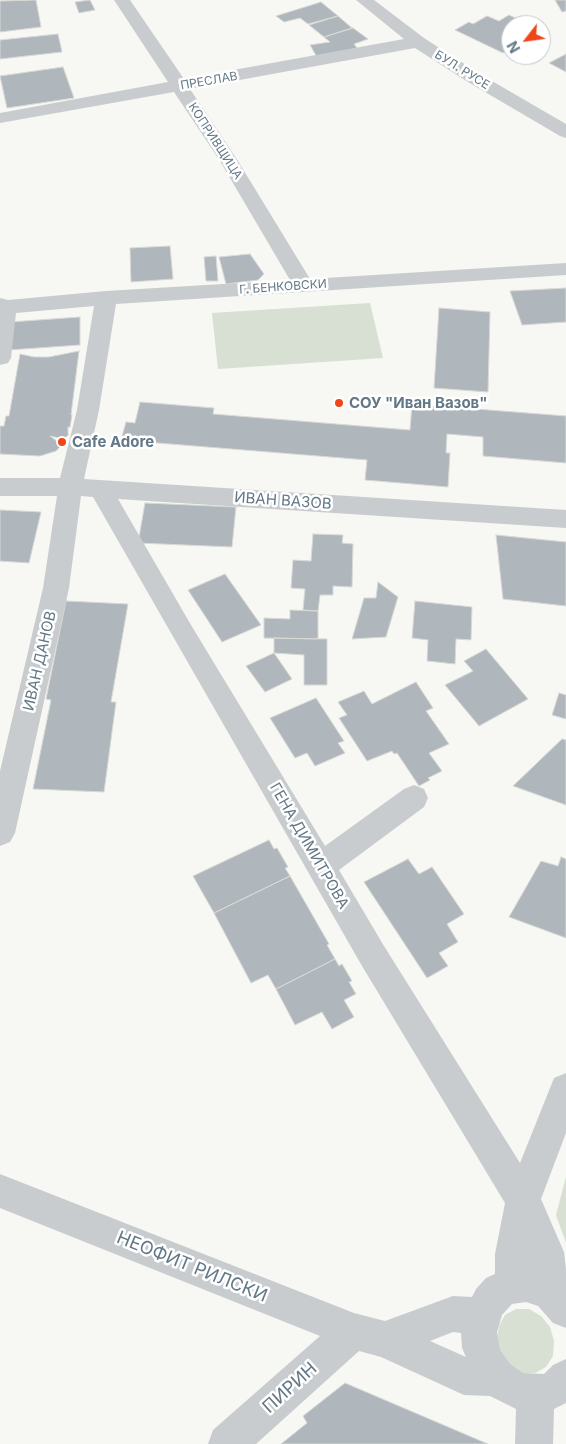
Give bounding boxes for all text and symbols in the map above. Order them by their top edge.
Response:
north arrow [501,15,551,65]
text: N [503,38,523,56]
street label: БУЛ. РУСЕ [432,47,492,93]
street label: ПРЕСЛАВ [179,69,239,93]
street label: КОПРИВЩИЦА [185,100,245,182]
street label: Г. БЕНКОВСКИ [239,277,327,297]
place label: СОУ "Иван Вазов" [349,394,487,412]
marker: СОУ "Иван Вазов" [333,397,345,409]
place label: Cafe Adore [72,433,154,451]
marker: Cafe Adore [56,436,68,448]
street label: ИВАН ВАЗОВ [234,489,332,513]
street label: ИВАН ДАНОВ [20,609,60,713]
street label: ГЕНА ДИМИТРОВА [266,780,352,912]
street label: НЕОФИТ РИЛСКИ [114,1227,270,1307]
street label: ПИРИН [258,1358,322,1418]

